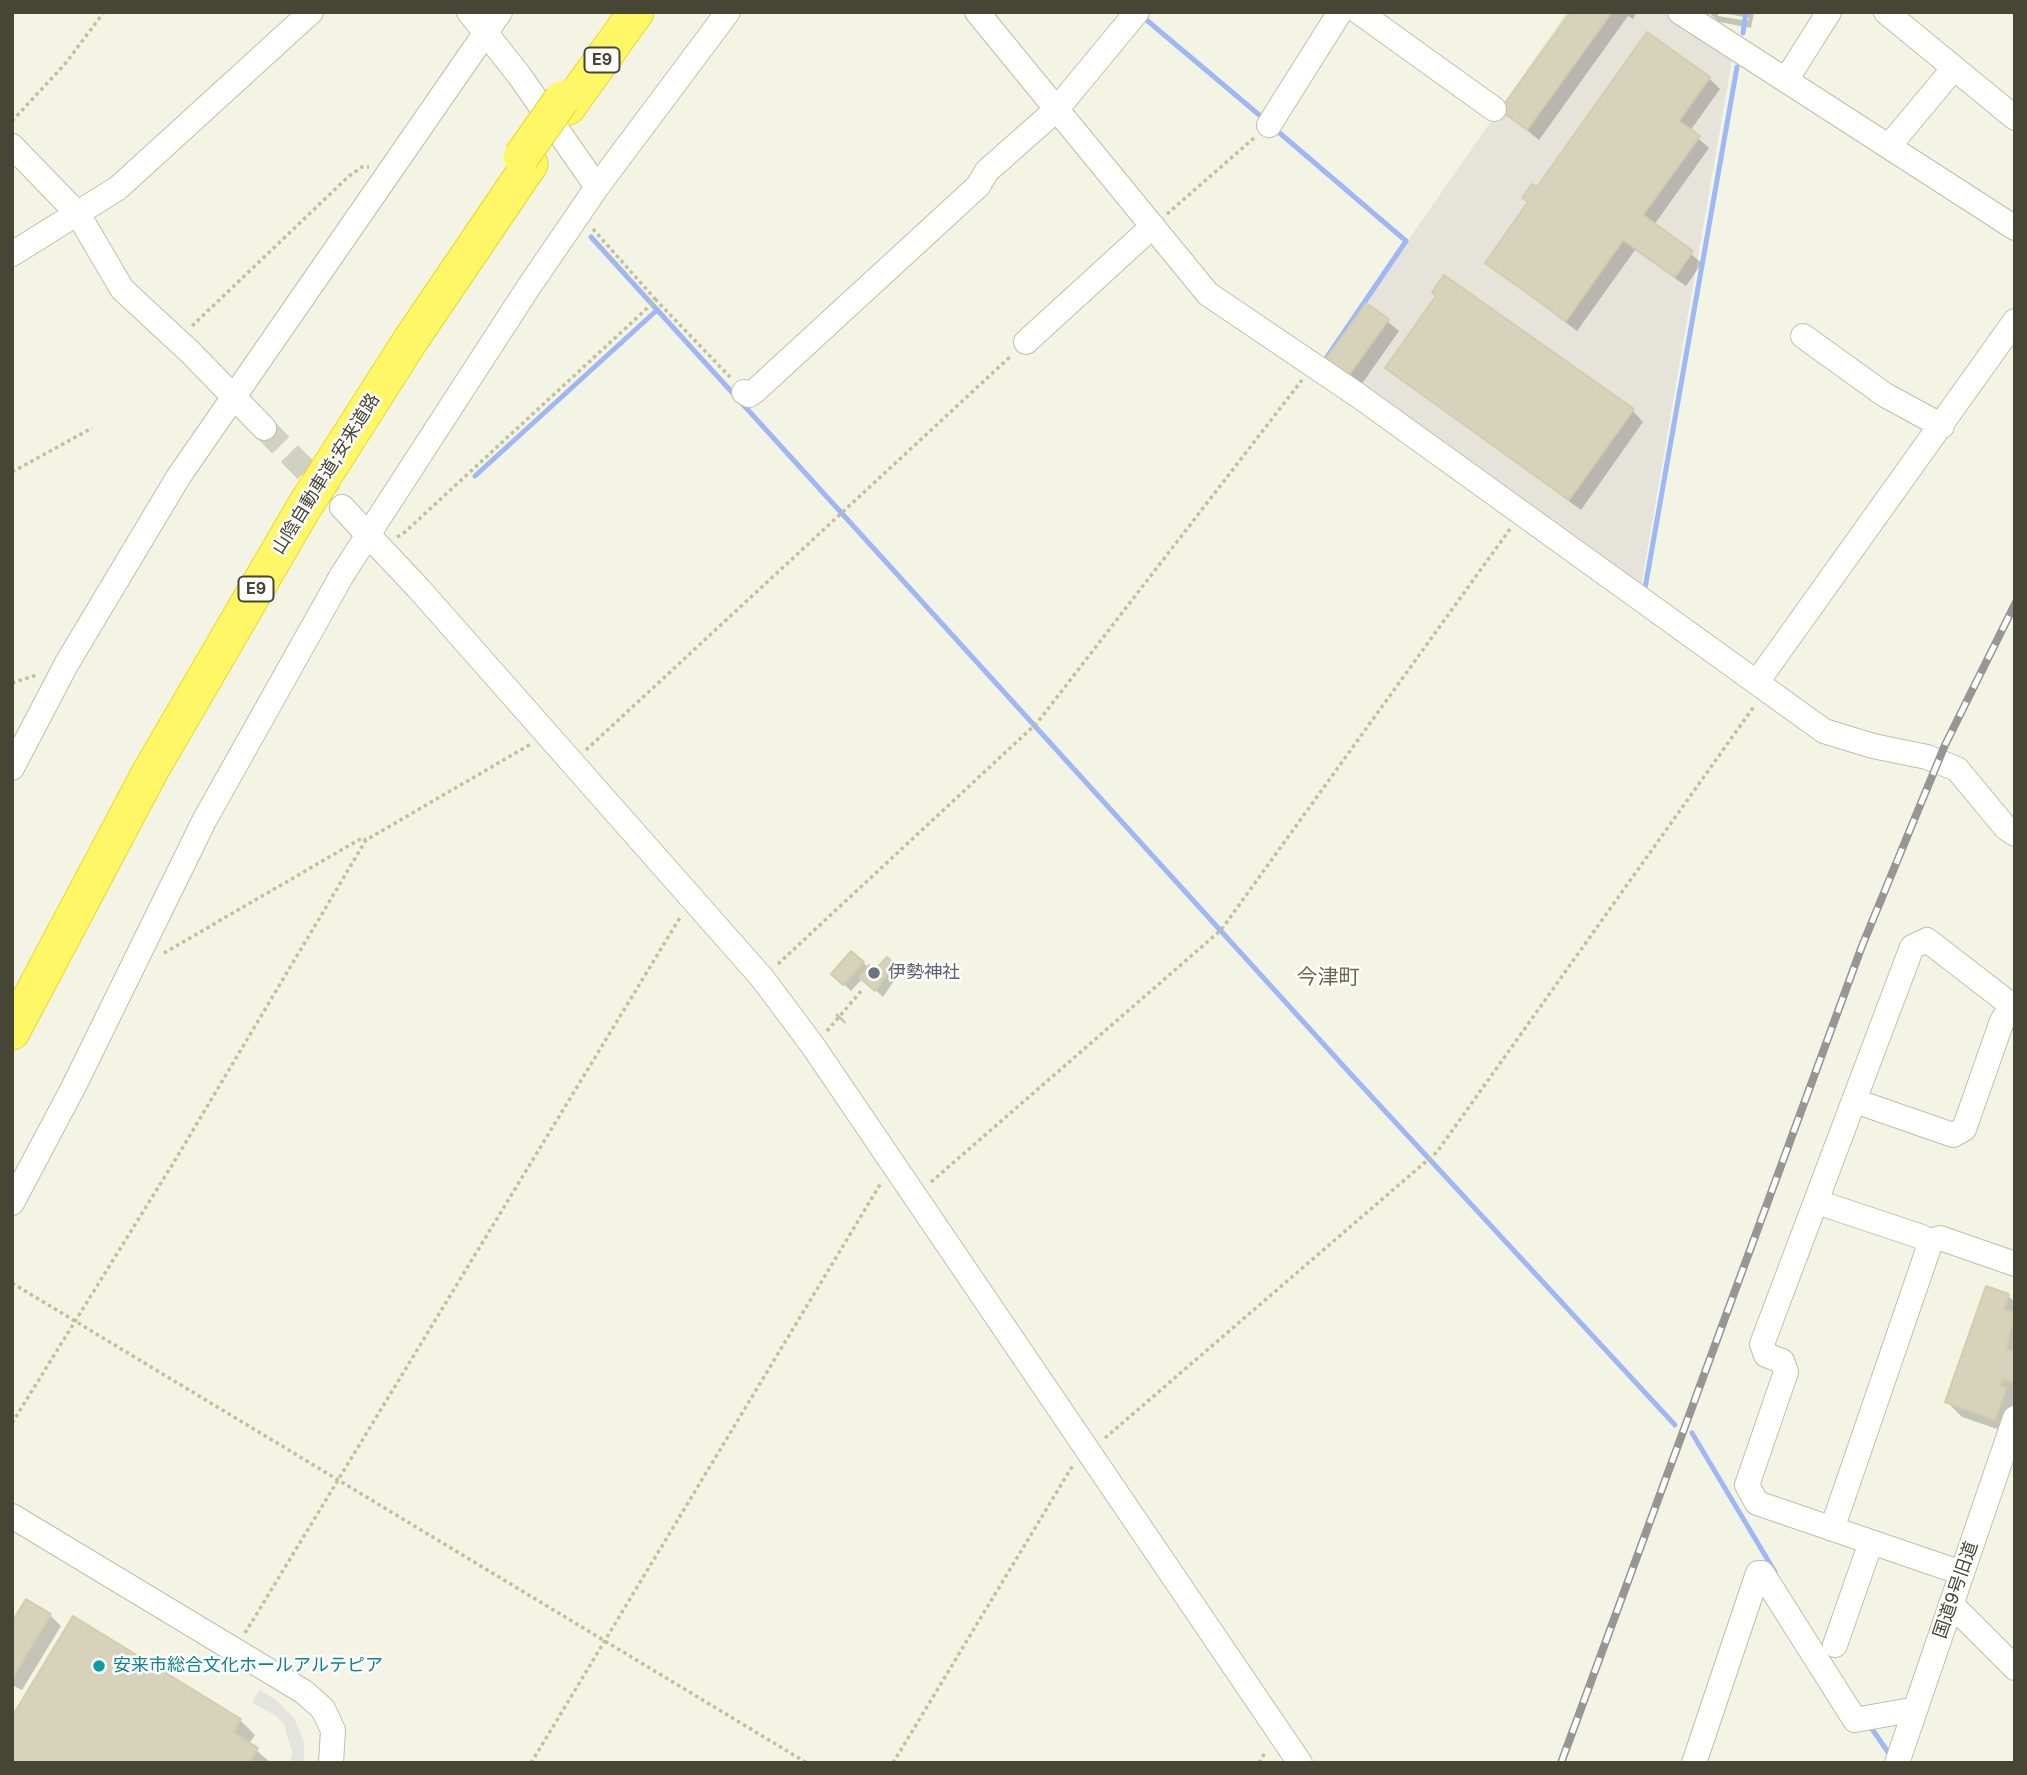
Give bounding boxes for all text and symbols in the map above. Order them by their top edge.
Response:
road number: E9 [584,48,620,72]
street label: 山陰自動車道;安来道路 [268,390,384,558]
road number: E9 [238,576,274,602]
place label: 伊勢神社 [888,962,960,984]
marker: 伊勢神社 [866,965,882,981]
district label: 今津町 [1297,965,1359,991]
street label: 国道9号旧道 [1929,1539,1983,1641]
place label: 安来市総合文化ホールアルテピア [113,1655,383,1677]
marker: 安来市総合文化ホールアルテピア [91,1658,107,1674]

